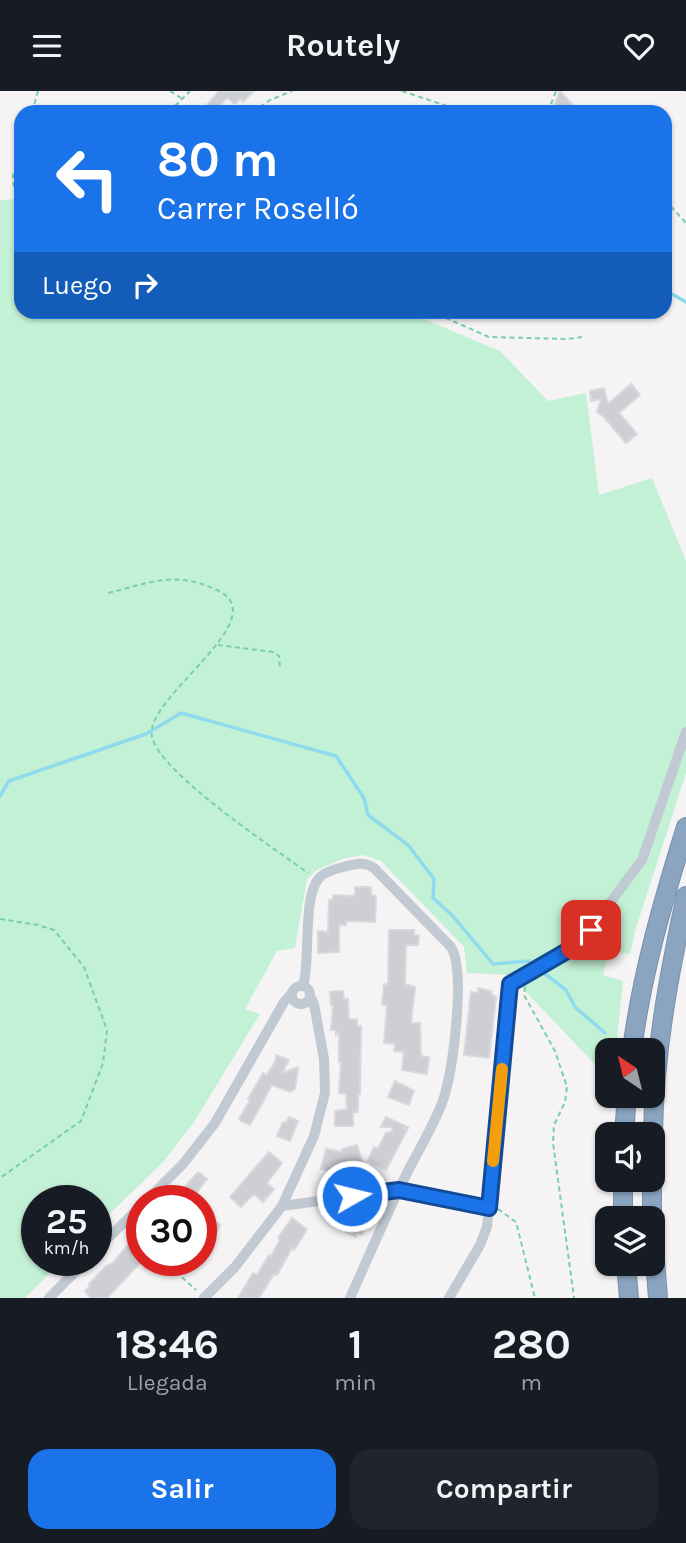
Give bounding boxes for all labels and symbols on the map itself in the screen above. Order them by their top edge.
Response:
pin [561,900,621,960]
north arrow [595,1038,665,1108]
position arrow [315,1159,389,1233]
speed limit sign: 30 [126,1185,217,1276]

